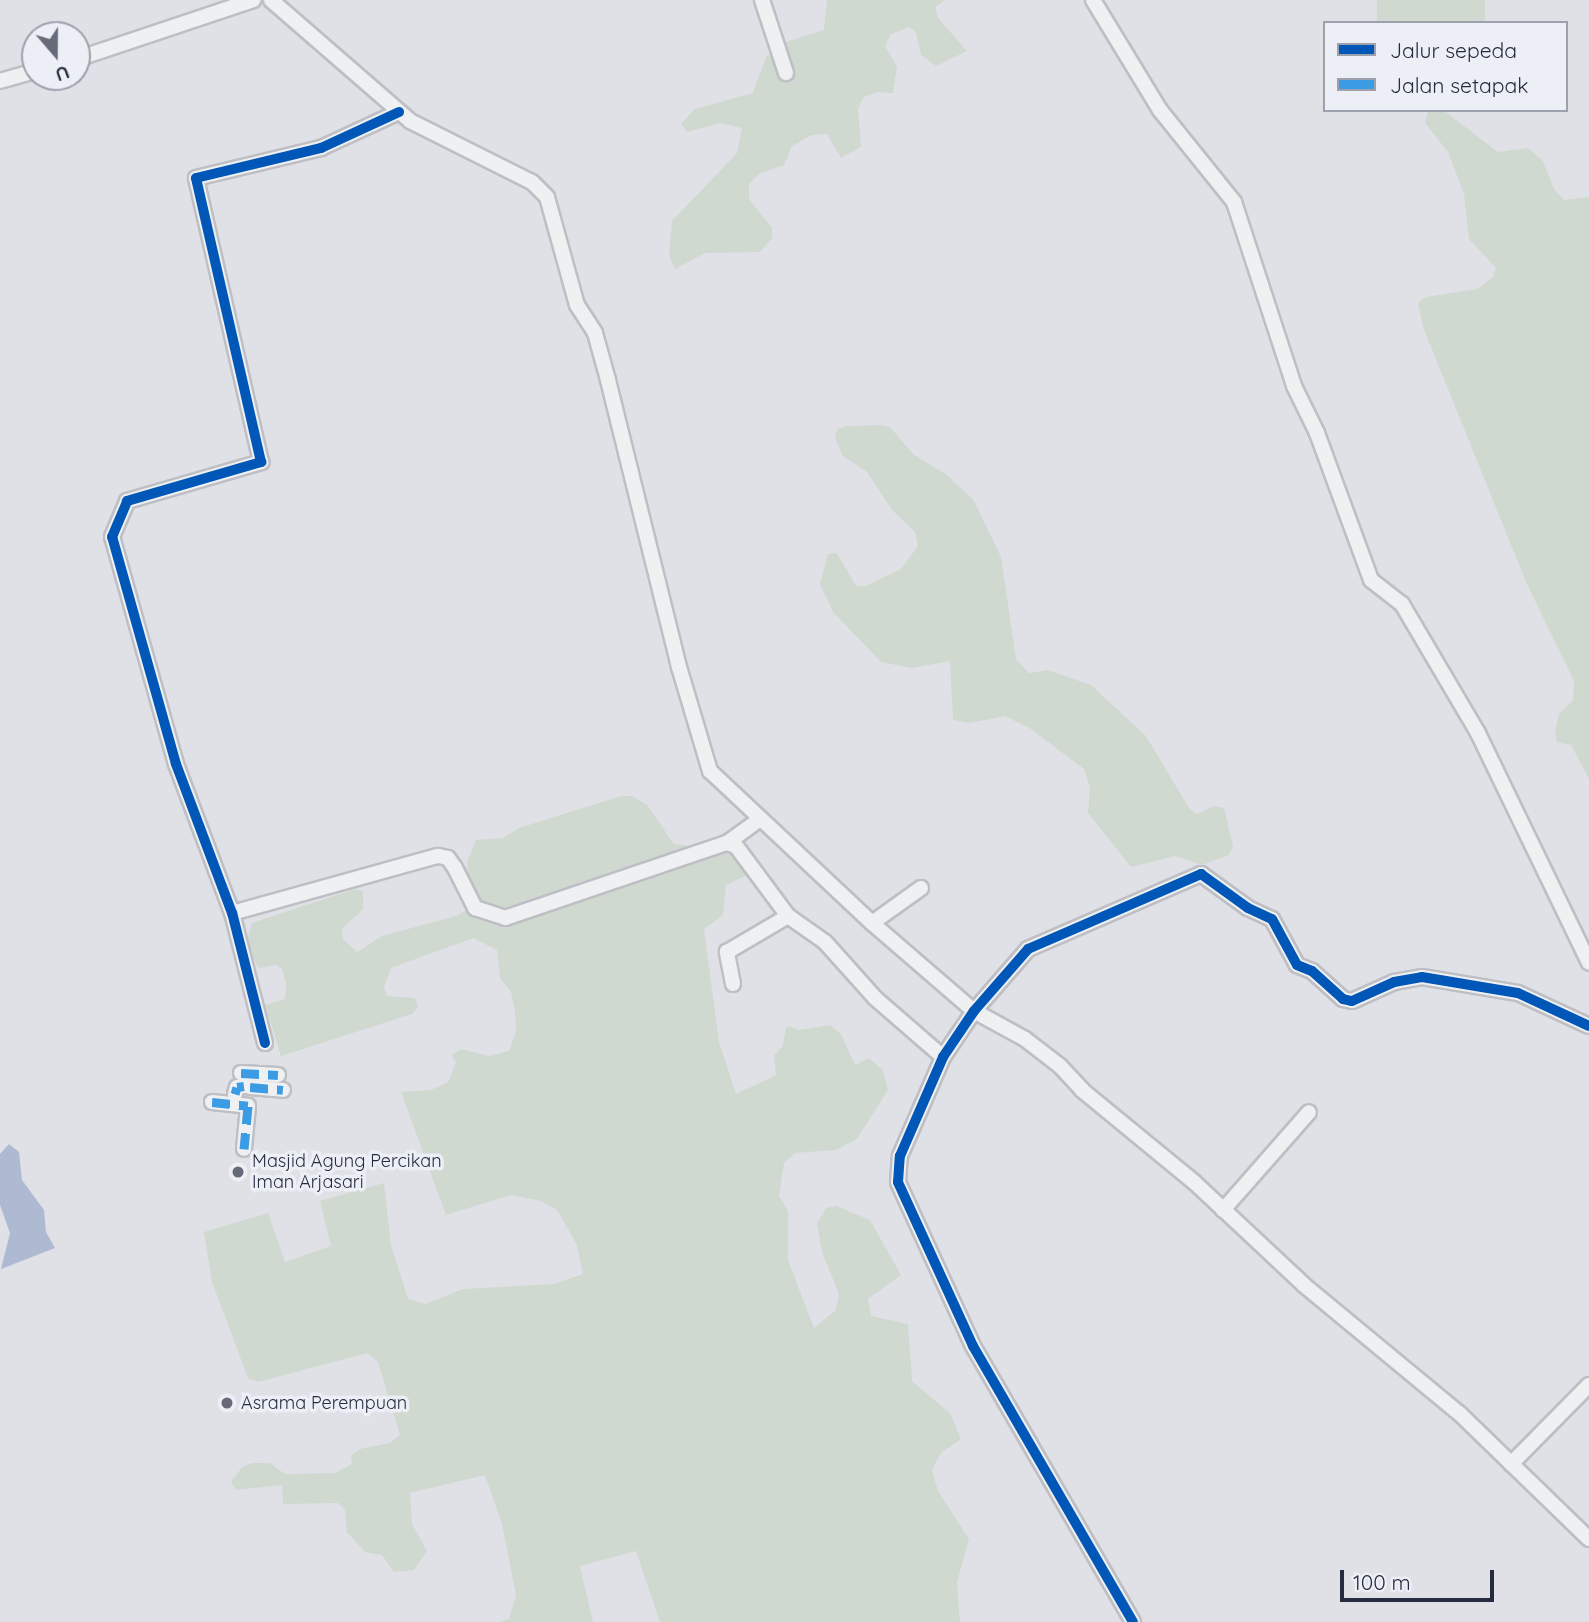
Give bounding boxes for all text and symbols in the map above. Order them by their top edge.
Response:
north arrow [21,21,91,91]
legend [1323,21,1568,112]
text: Jalur sepeda [1390,37,1517,63]
text: U [52,60,73,87]
text: Jalan setapak [1390,72,1528,98]
place label: Masjid Agung Percikan Iman Arjasari [252,1151,442,1194]
marker: Masjid Agung Percikan Iman Arjasari [230,1164,246,1180]
place label: Asrama Perempuan [241,1392,407,1414]
marker: Asrama Perempuan [219,1395,235,1411]
scale bar [1344,1556,1498,1600]
text: 100 m [1353,1569,1411,1595]

